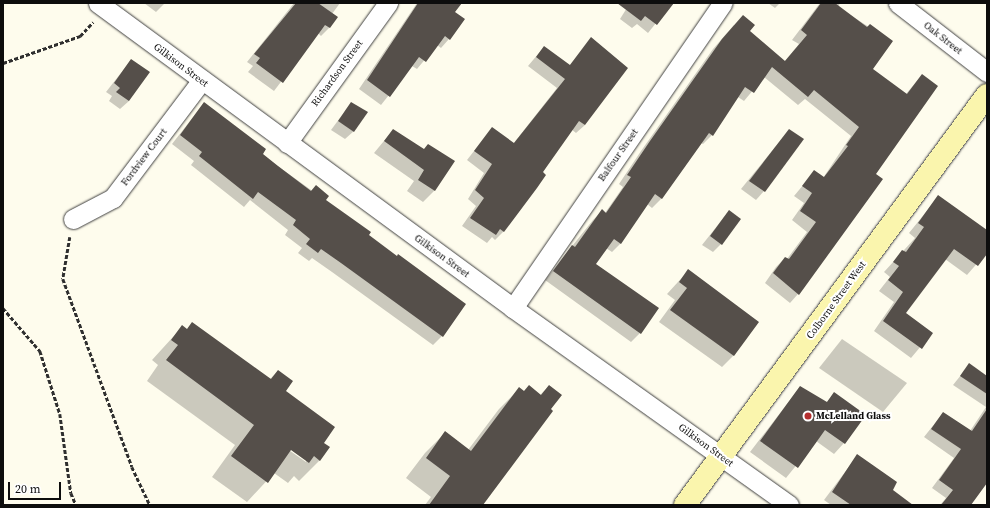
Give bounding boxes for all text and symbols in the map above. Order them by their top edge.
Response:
street label: Oak Street [921,19,965,57]
street label: Richardson Street [309,37,365,109]
street label: Gilkison Street [151,41,211,89]
street label: Fordview Court [119,126,169,188]
street label: Balfour Street [595,126,641,184]
street label: Gilkison Street [412,232,472,280]
street label: Colborne Street West [804,259,868,341]
place label: McLelland Glass [816,410,891,422]
marker: McLelland Glass [803,411,813,421]
street label: Gilkison Street [676,421,736,469]
scale bar [10,474,63,500]
text: 20 m [15,481,41,497]

